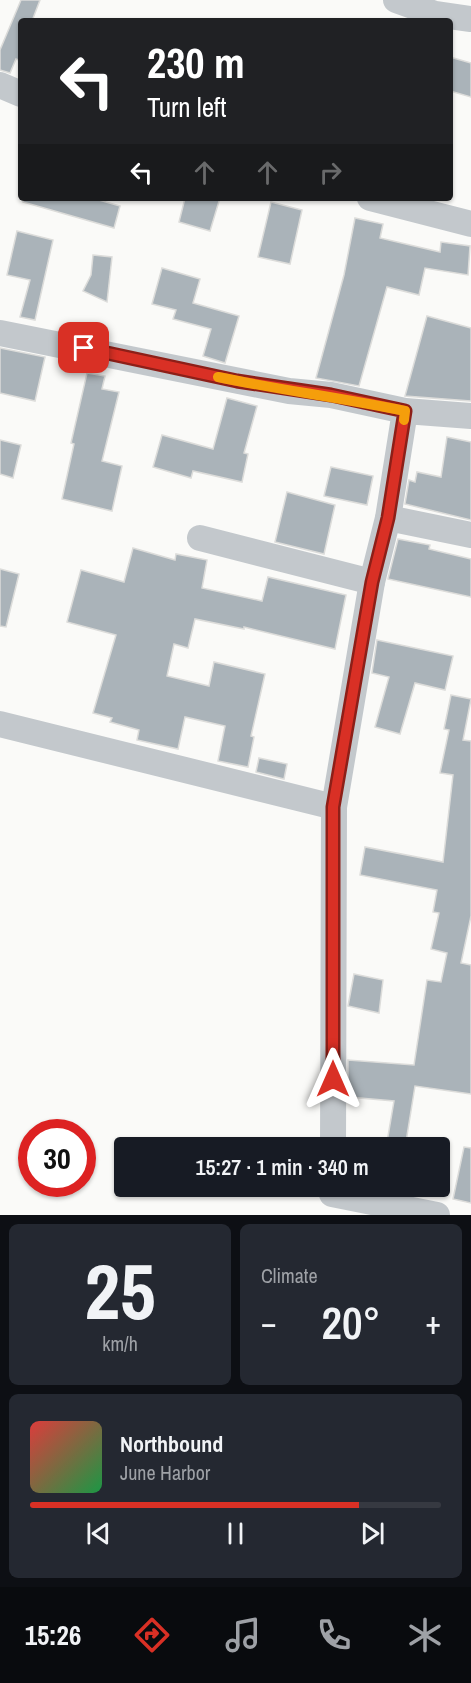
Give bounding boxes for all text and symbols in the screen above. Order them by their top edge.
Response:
text: 230 m [147,35,245,91]
icon: left [48,42,126,120]
text: Turn left [147,89,226,125]
icon: left [125,156,158,189]
icon: ahead [188,156,221,189]
icon: ahead [251,156,284,189]
icon: right [314,156,347,189]
pin [58,322,109,373]
icon: arrive [67,331,100,364]
position arrow [301,1047,365,1111]
speed limit sign: 30 [18,1119,96,1197]
text: 15:27 · 1 min · 340 m [195,1152,369,1182]
text: 25 [84,1238,156,1343]
text: Climate [261,1262,318,1289]
text: 20° [321,1292,381,1353]
text: − [261,1300,277,1344]
text: + [425,1300,441,1344]
text: km/h [102,1330,138,1357]
text: Northbound [120,1429,223,1459]
text: June Harbor [120,1459,210,1486]
icon: previous [82,1517,115,1550]
icon: pause [219,1517,252,1550]
icon: next [356,1517,389,1550]
icon: directions [131,1614,173,1656]
icon: music [222,1614,264,1656]
icon: phone [313,1614,355,1656]
icon: climate [404,1614,446,1656]
text: 15:26 [25,1617,81,1653]

